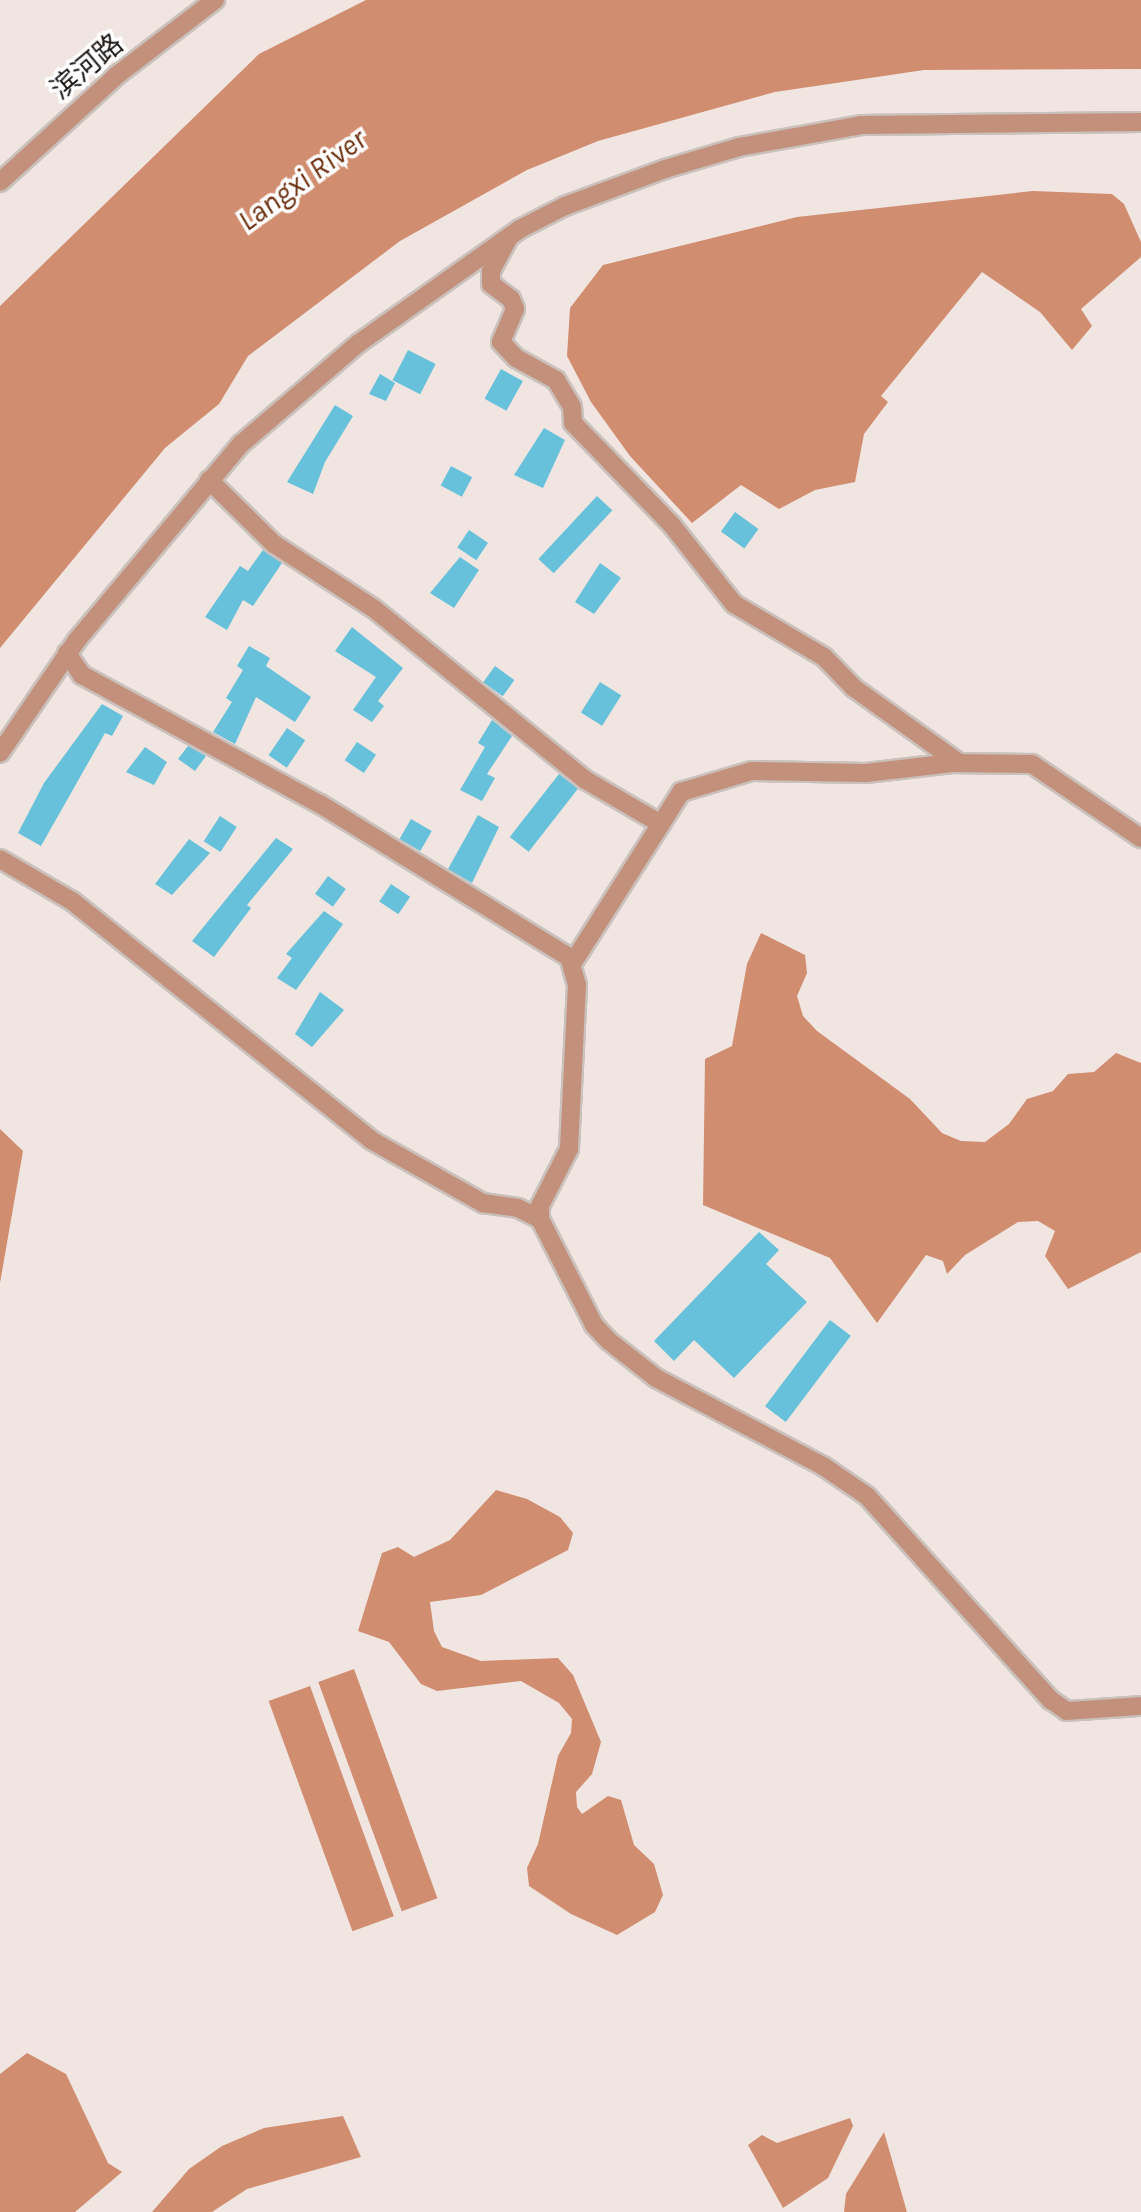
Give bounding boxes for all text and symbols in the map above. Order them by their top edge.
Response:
street label: 滨河路 [44,27,130,107]
water label: Langxi River [231,121,373,239]

